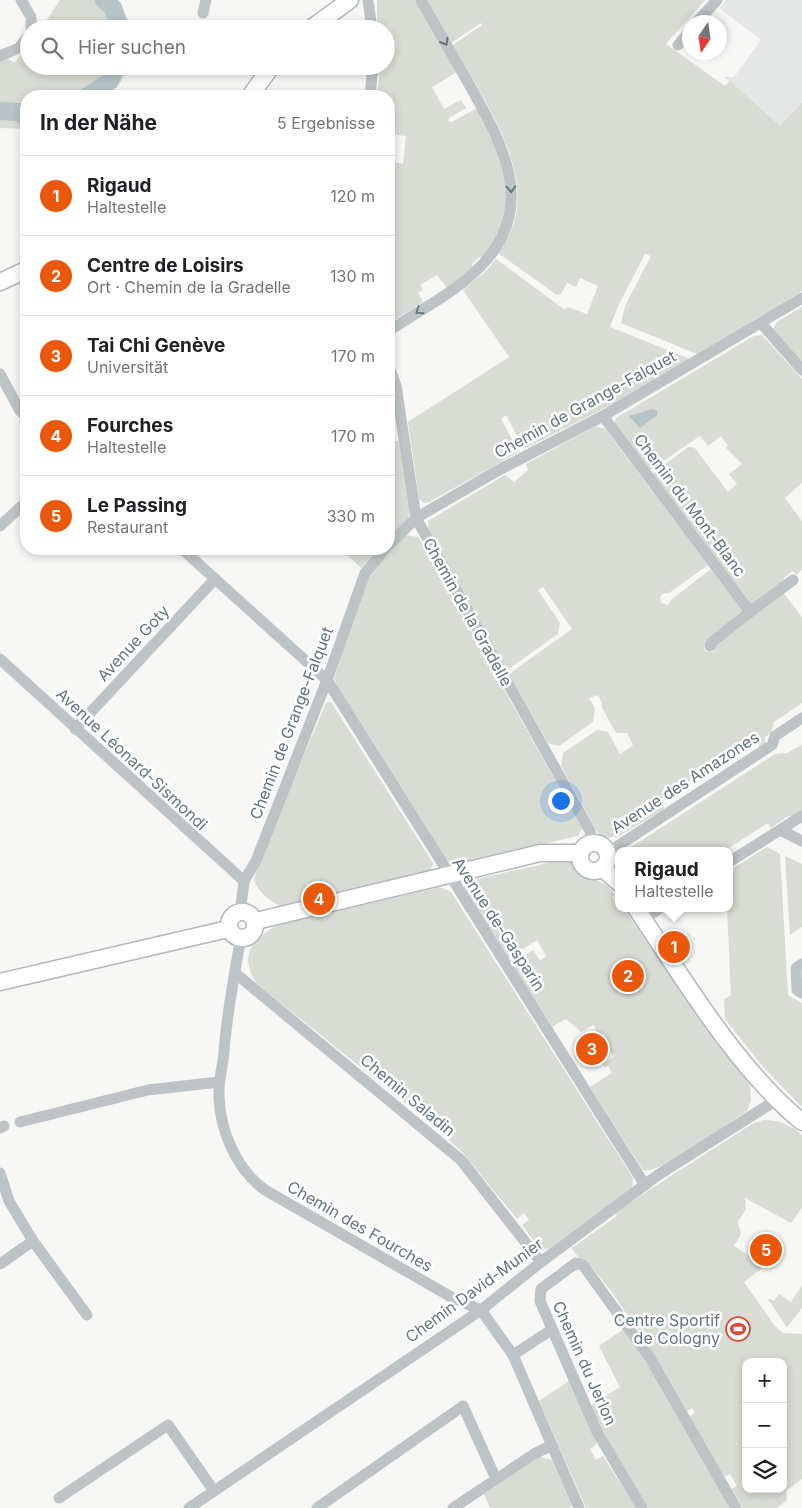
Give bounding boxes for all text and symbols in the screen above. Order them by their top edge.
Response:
north arrow [682,15,727,60]
search box [20,20,395,75]
icon: search [38,34,66,62]
text: Hier suchen [78,36,186,59]
one-way arrow [439,37,449,46]
text: In der Nähe [40,110,157,135]
text: 5 Ergebnisse [277,113,375,133]
text: Rigaud [87,174,151,197]
text: 1 [53,186,59,206]
text: 120 m [330,186,375,206]
one-way arrow [506,186,516,193]
text: Haltestelle [87,197,166,217]
text: Centre de Loisirs [87,254,244,277]
text: 2 [51,266,61,286]
text: 130 m [330,266,375,286]
text: Ort · Chemin de la Gradelle [87,277,291,297]
one-way arrow [415,305,424,315]
text: Tai Chi Genève [87,334,225,357]
text: 3 [51,346,61,366]
text: 170 m [331,346,375,366]
street label: Chemin de Grange-Falquet [491,346,679,462]
text: Universität [87,357,168,377]
text: Fourches [87,414,173,437]
text: 4 [51,426,61,446]
text: 170 m [331,426,375,446]
street label: Chemin du Mont-Blanc [630,430,750,580]
text: Haltestelle [87,437,166,457]
text: Le Passing [87,494,187,517]
text: 5 [51,506,61,526]
text: 330 m [327,506,375,526]
text: Restaurant [87,517,168,537]
street label: Chemin de la Gradelle [419,534,517,690]
street label: Avenue Goty [93,601,173,685]
street label: Chemin de Grange-Falquet [245,624,337,822]
street label: Avenue Léonard-Sismondi [52,684,212,834]
street label: Avenue des Amazones [607,727,763,837]
your location [548,788,574,814]
popup [615,847,733,912]
street label: Avenue de-Gasparin [448,854,550,994]
text: Rigaud [634,858,699,881]
pin: 4 [303,880,335,918]
text: Haltestelle [634,881,714,901]
pin: 1 [658,928,690,966]
pin: 2 [612,957,644,995]
pin: 3 [576,1030,608,1068]
street label: Chemin Saladin [357,1050,459,1140]
street label: Chemin des Fourches [284,1176,436,1276]
pin: 5 [750,1231,782,1269]
street label: Chemin David-Munier [401,1233,547,1347]
street label: Chemin du Jerlon [549,1298,621,1428]
place label: Centre Sportif de Cologny [614,1310,720,1348]
sports icon: Centre Sportif de Cologny [725,1316,751,1342]
map controls [742,1358,787,1493]
button: + [742,1358,787,1403]
button: − [742,1403,787,1448]
button: layers [742,1448,787,1493]

